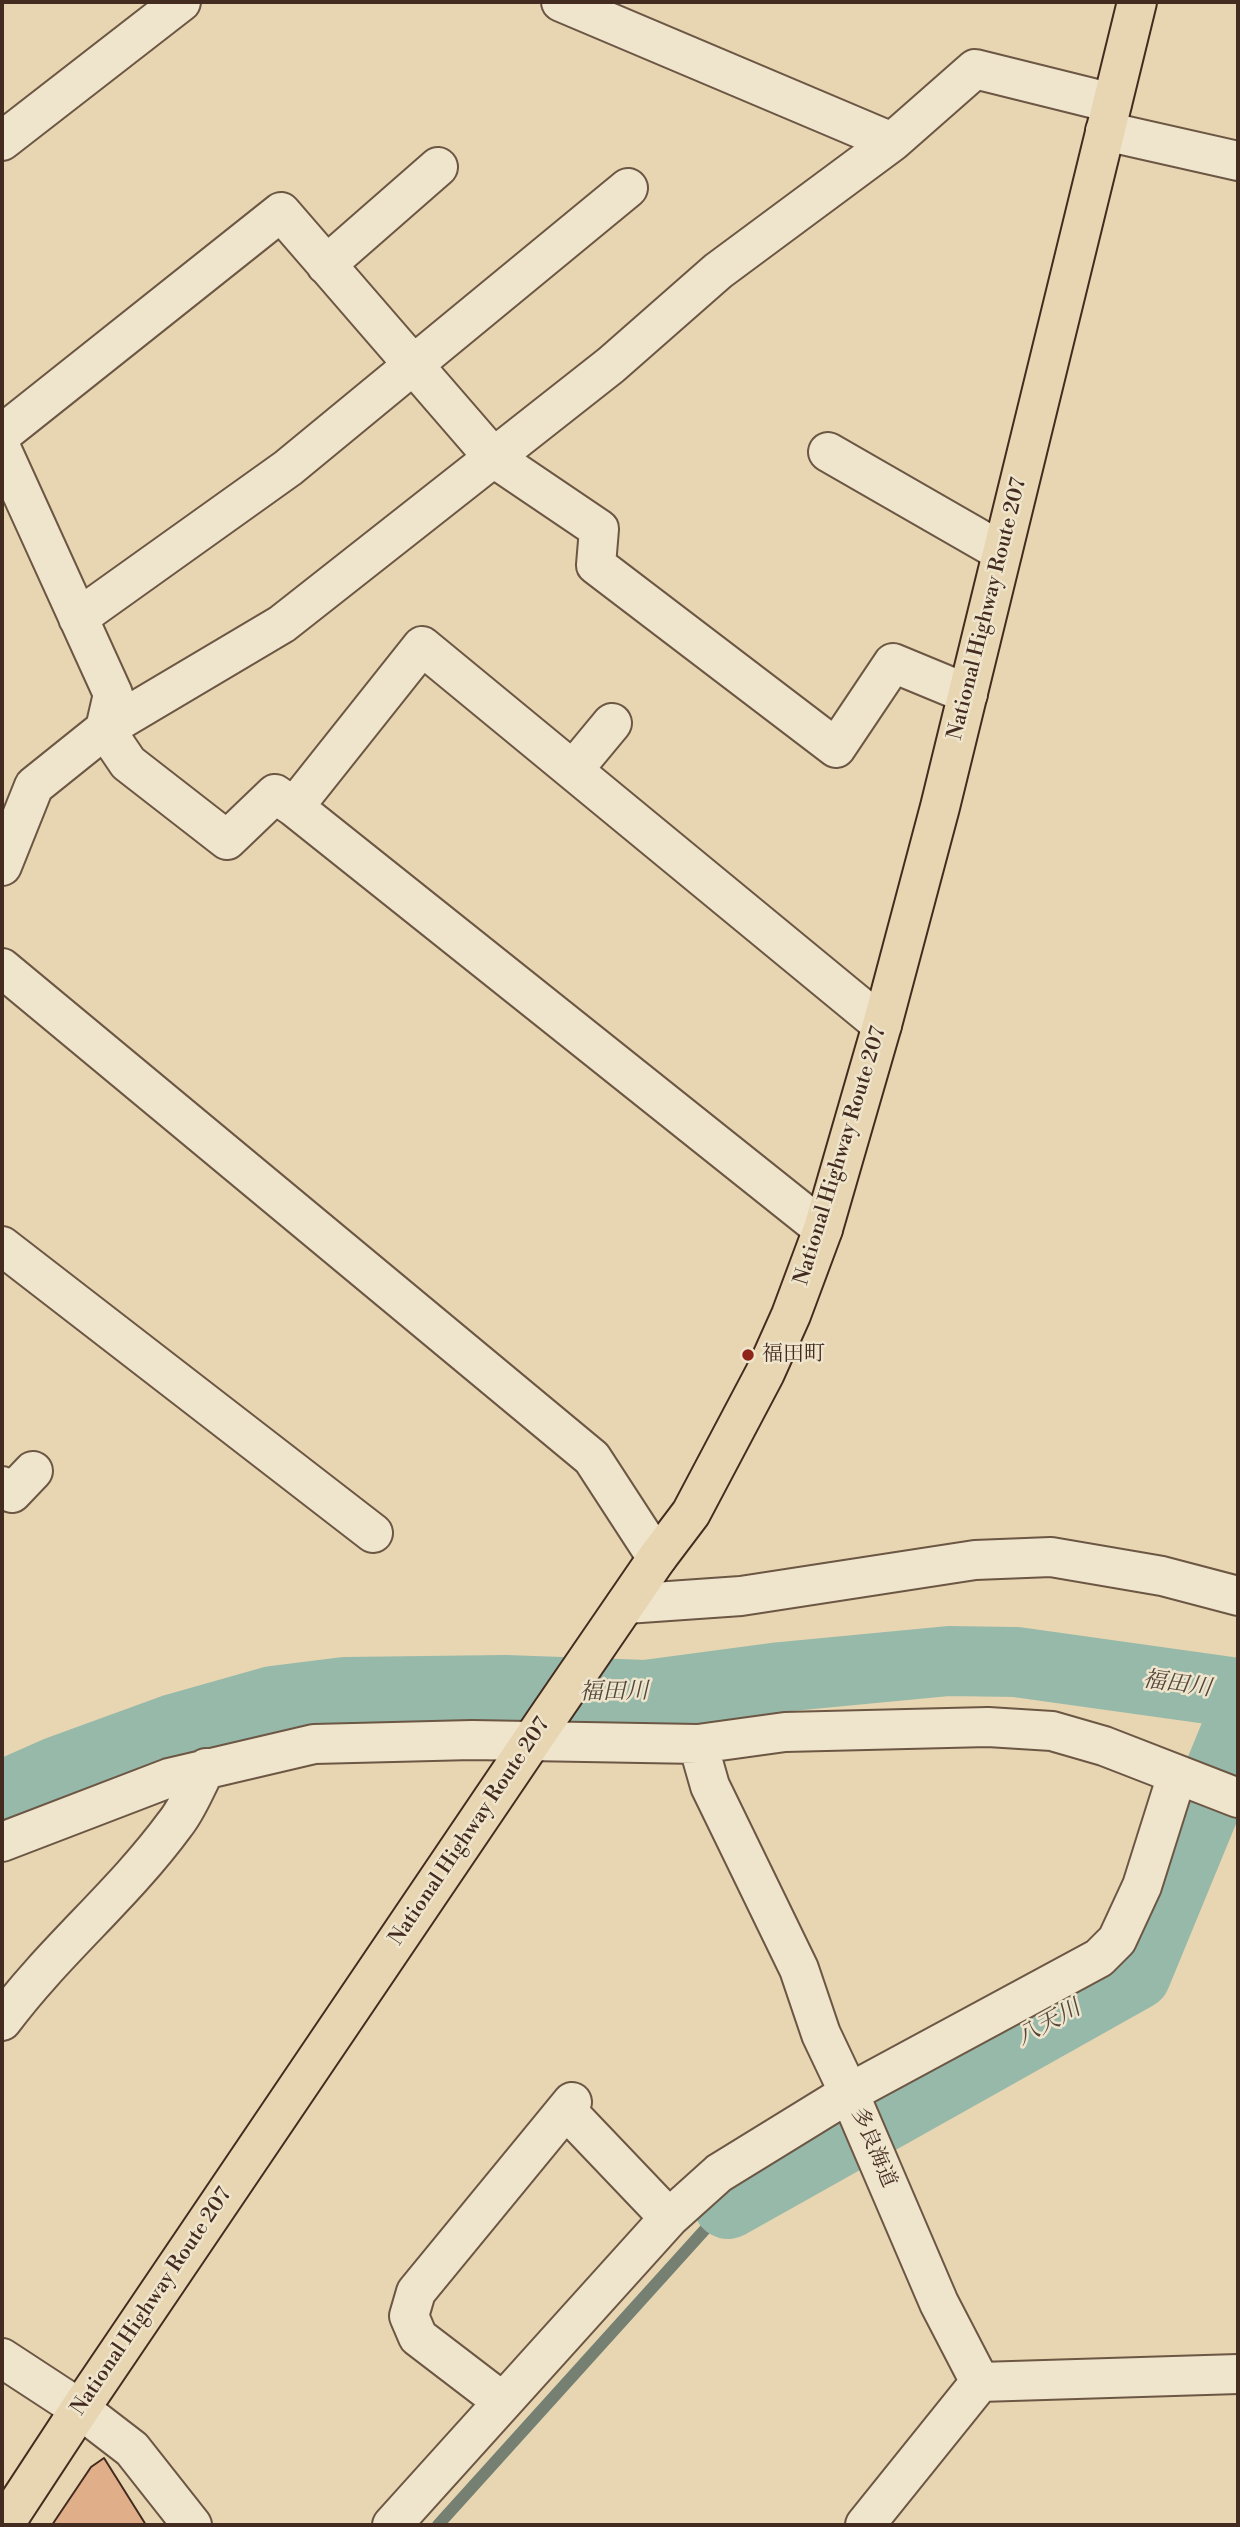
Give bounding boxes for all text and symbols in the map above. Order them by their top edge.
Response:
street label: National Highway Route 207 [943,475,1033,743]
street label: National Highway Route 207 [790,1024,892,1288]
place label: 福田町 [762,1342,825,1368]
marker: 福田町 [740,1347,756,1363]
water label: 福田川 [1141,1667,1213,1703]
water label: 福田川 [579,1679,649,1707]
street label: National Highway Route 207 [384,1713,556,1951]
water label: 八天川 [1012,1995,1086,2053]
street label: 多良海道 [845,2104,901,2192]
street label: National Highway Route 207 [66,2183,238,2421]

